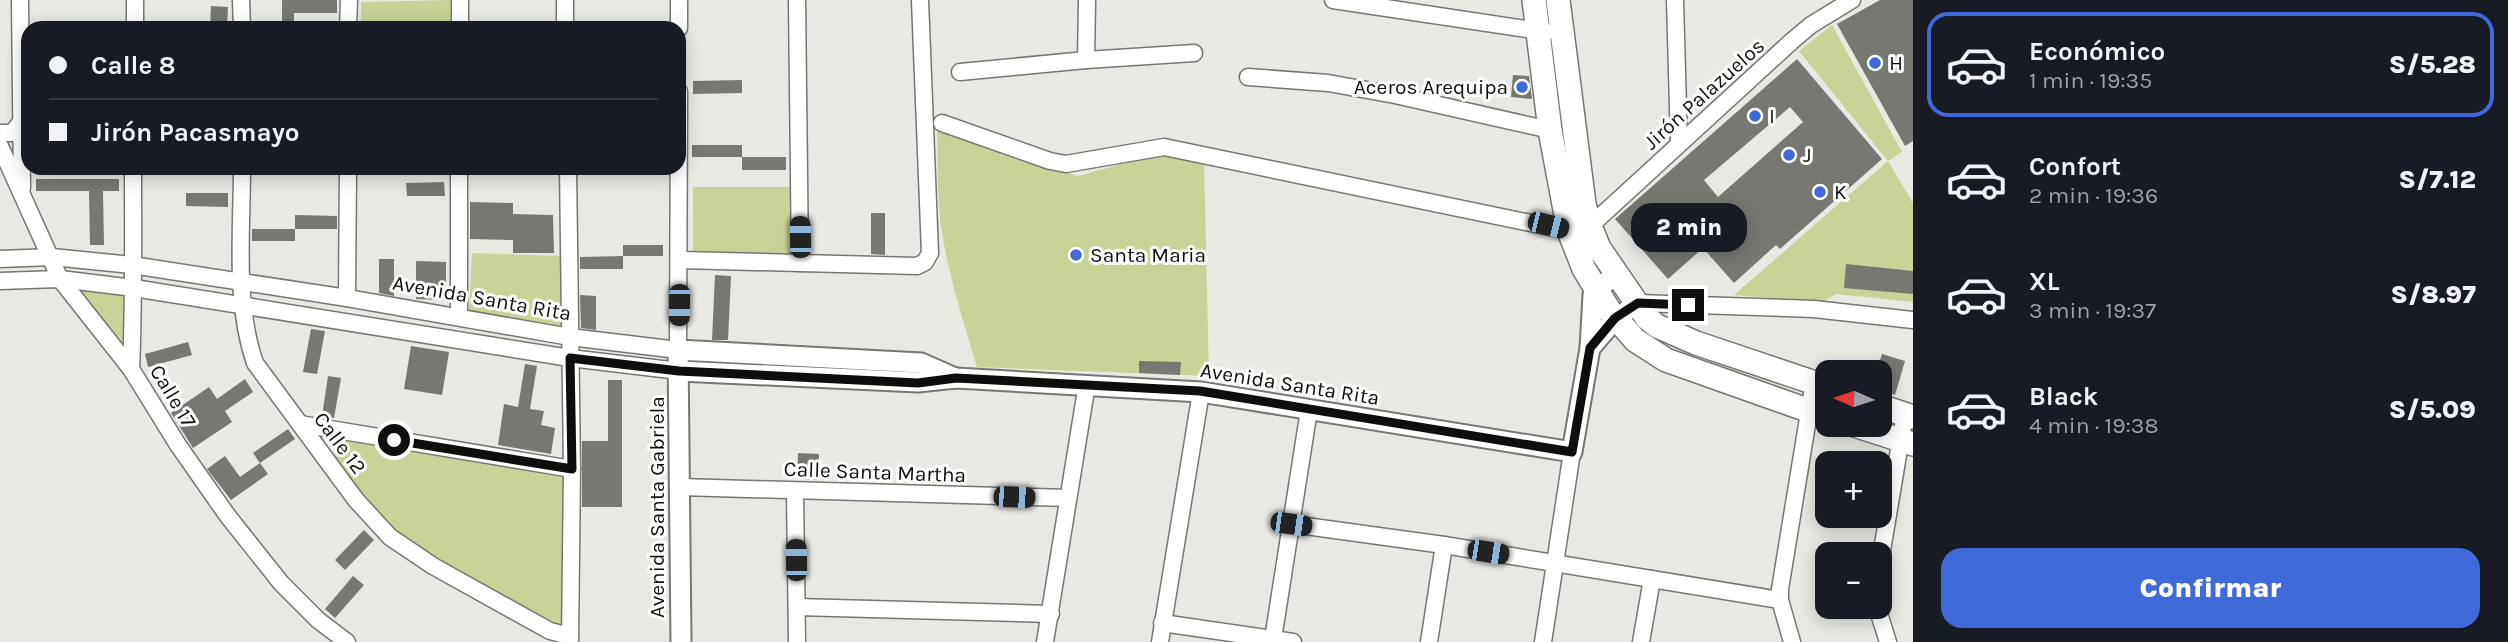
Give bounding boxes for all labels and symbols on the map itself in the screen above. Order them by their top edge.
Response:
street label: Jirón Palazuelos [1639,34,1769,154]
place label: H [1889,51,1903,75]
marker: H [1867,55,1883,71]
place label: Aceros Arequipa [1354,75,1508,99]
marker: Aceros Arequipa [1514,79,1530,95]
place label: I [1769,104,1775,128]
marker: I [1747,108,1763,124]
place label: J [1803,143,1811,167]
marker: J [1781,147,1797,163]
place label: K [1834,180,1847,204]
marker: K [1812,184,1828,200]
callout: 2 min [1630,204,1746,252]
car [1526,210,1571,240]
car [790,216,811,258]
place label: Santa Maria [1090,243,1206,267]
marker: Santa Maria [1068,247,1084,263]
street label: Avenida Santa Rita [391,270,573,326]
car [669,284,690,326]
route end [1672,289,1704,321]
street label: Avenida Santa Rita [1199,358,1381,410]
street label: Calle 17 [145,360,201,432]
north arrow [1815,360,1892,438]
street label: Avenida Santa Gabriela [645,396,669,618]
street label: Calle 12 [309,407,371,479]
route start [378,424,410,456]
street label: Calle Santa Martha [783,457,967,487]
car [993,486,1036,508]
car [1269,511,1314,537]
car [1466,538,1511,566]
car [786,539,807,581]

